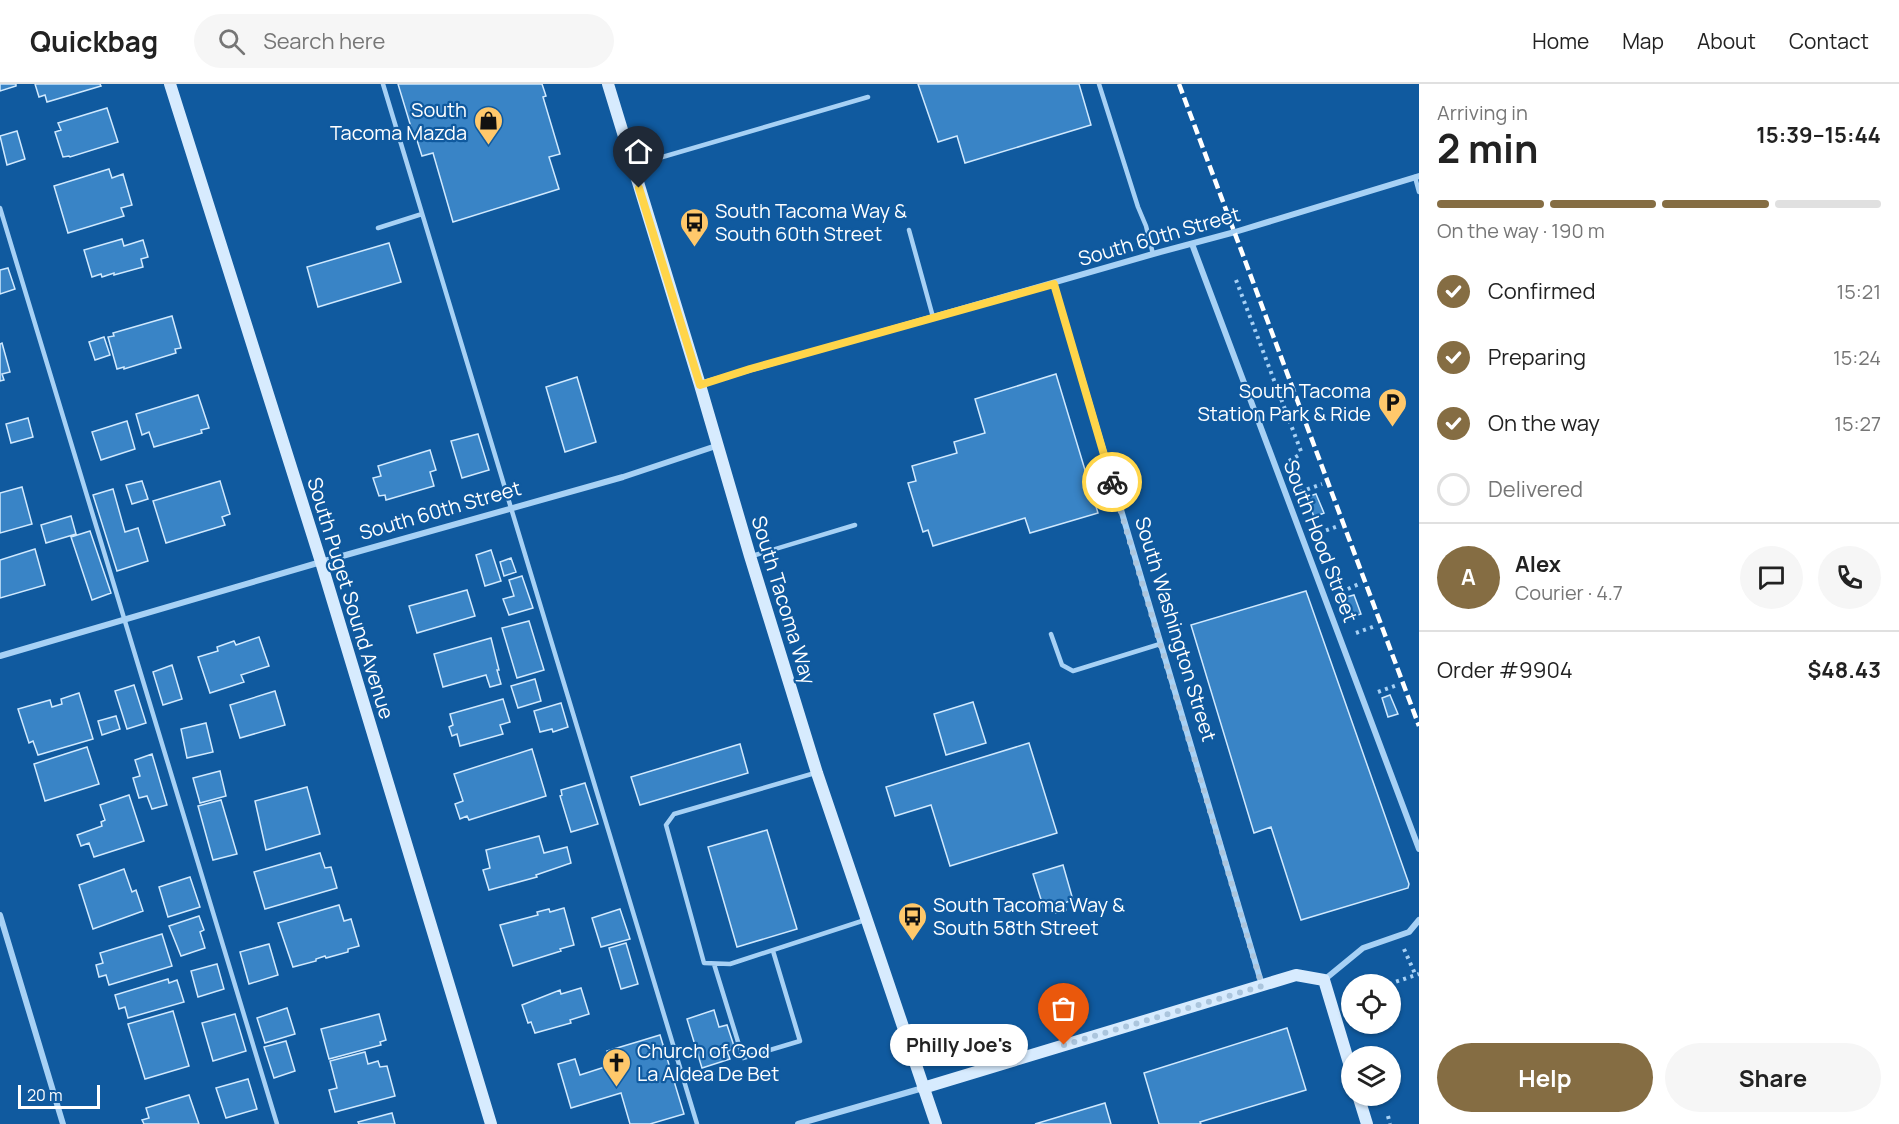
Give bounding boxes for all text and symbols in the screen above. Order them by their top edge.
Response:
search box [194,14,614,68]
text: Quickbag [30,22,158,60]
icon: search [215,25,248,58]
text: Search here [263,26,385,56]
text: Home [1532,27,1589,55]
text: Map [1622,27,1664,55]
text: About [1697,27,1756,55]
text: Contact [1789,27,1869,55]
place label: South Tacoma Mazda [330,96,467,146]
text: Arriving in [1437,99,1528,126]
shop icon: South Tacoma Mazda [472,104,504,146]
text: 15:39–15:44 [1756,120,1881,150]
text: 2 min [1437,121,1538,175]
pin [613,126,664,188]
icon: home [622,135,655,168]
place label: South Tacoma Way & South 60th Street [715,197,907,247]
street label: South 60th Street [1075,200,1243,272]
bus stop icon: South Tacoma Way & South 60th Street [678,206,710,248]
text: On the way · 190 m [1437,217,1605,244]
icon: check [1437,275,1470,308]
text: Confirmed [1488,276,1596,306]
text: 15:21 [1836,278,1881,305]
icon: check [1437,341,1470,374]
text: Preparing [1488,342,1586,372]
text: 15:24 [1833,344,1881,371]
place label: South Tacoma Station Park & Ride [1197,377,1371,427]
parking icon: South Tacoma Station Park & Ride [1376,386,1408,428]
icon: check [1437,407,1470,440]
text: On the way [1488,408,1600,438]
text: 15:27 [1834,410,1881,437]
courier [1082,452,1142,512]
street label: South Hood Street [1278,456,1364,626]
icon: bike [1096,466,1129,499]
street label: South Puget Sound Avenue [301,474,401,722]
street label: South 60th Street [356,474,524,546]
text: Delivered [1488,474,1583,504]
street label: South Tacoma Way [745,512,823,688]
street label: South Washington Street [1129,513,1223,745]
button: chat [1740,546,1803,609]
button: phone [1818,546,1881,609]
text: Alex [1515,549,1561,579]
text: A [1461,562,1476,592]
text: Courier · 4.7 [1515,579,1623,606]
text: Order #9904 [1437,655,1573,685]
text: $48.43 [1807,655,1881,685]
place label: South Tacoma Way & South 58th Street [933,891,1125,941]
bus stop icon: South Tacoma Way & South 58th Street [896,900,928,942]
map controls [1341,974,1401,1106]
button: locate [1341,974,1401,1034]
pin [1038,983,1089,1045]
icon: bag [1047,992,1080,1025]
callout: Philly Joe's [890,1024,1028,1066]
text: Philly Joe's [906,1031,1012,1058]
place label: Church of God La Aldea De Bet [637,1037,779,1087]
button: Help [1437,1043,1653,1112]
button: Share [1665,1043,1881,1112]
church icon: Church of God La Aldea De Bet [600,1046,632,1088]
button: layers [1341,1046,1401,1106]
scale bar [18,1082,100,1110]
text: 20 m [27,1084,63,1106]

